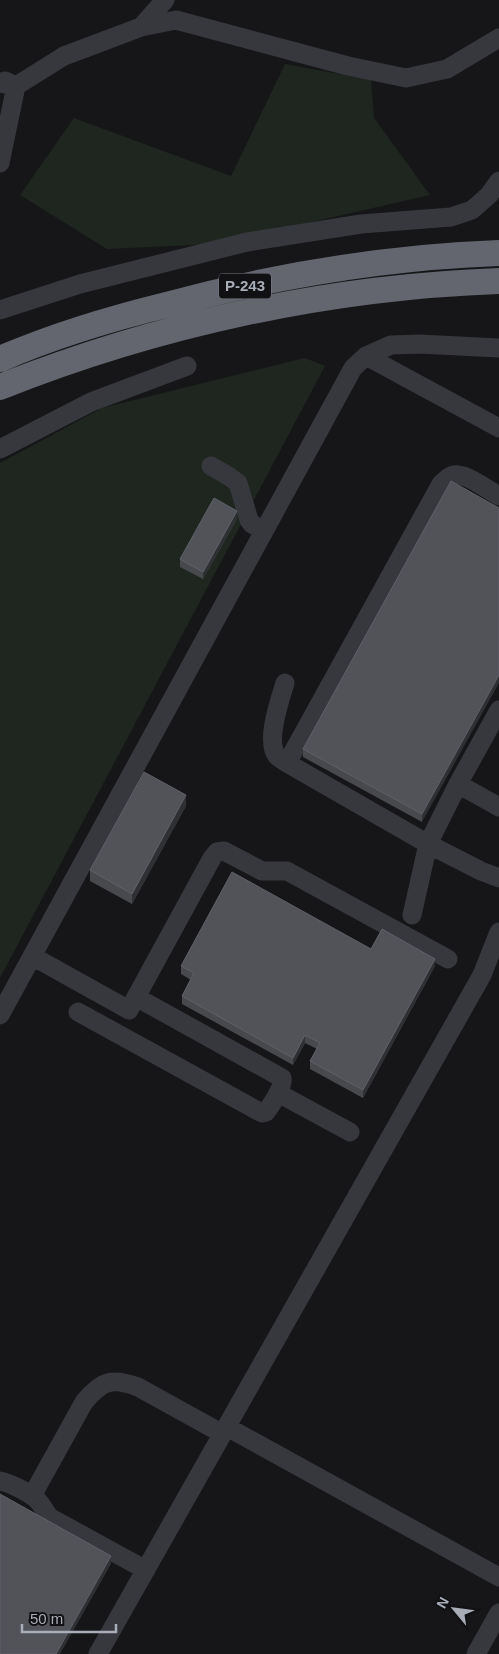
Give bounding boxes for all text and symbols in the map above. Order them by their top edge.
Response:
road number: Р-243 [219,274,271,298]
north arrow [429,1584,479,1634]
text: N [433,1594,452,1611]
scale bar [22,1602,116,1634]
text: 50 m [30,1610,63,1627]

